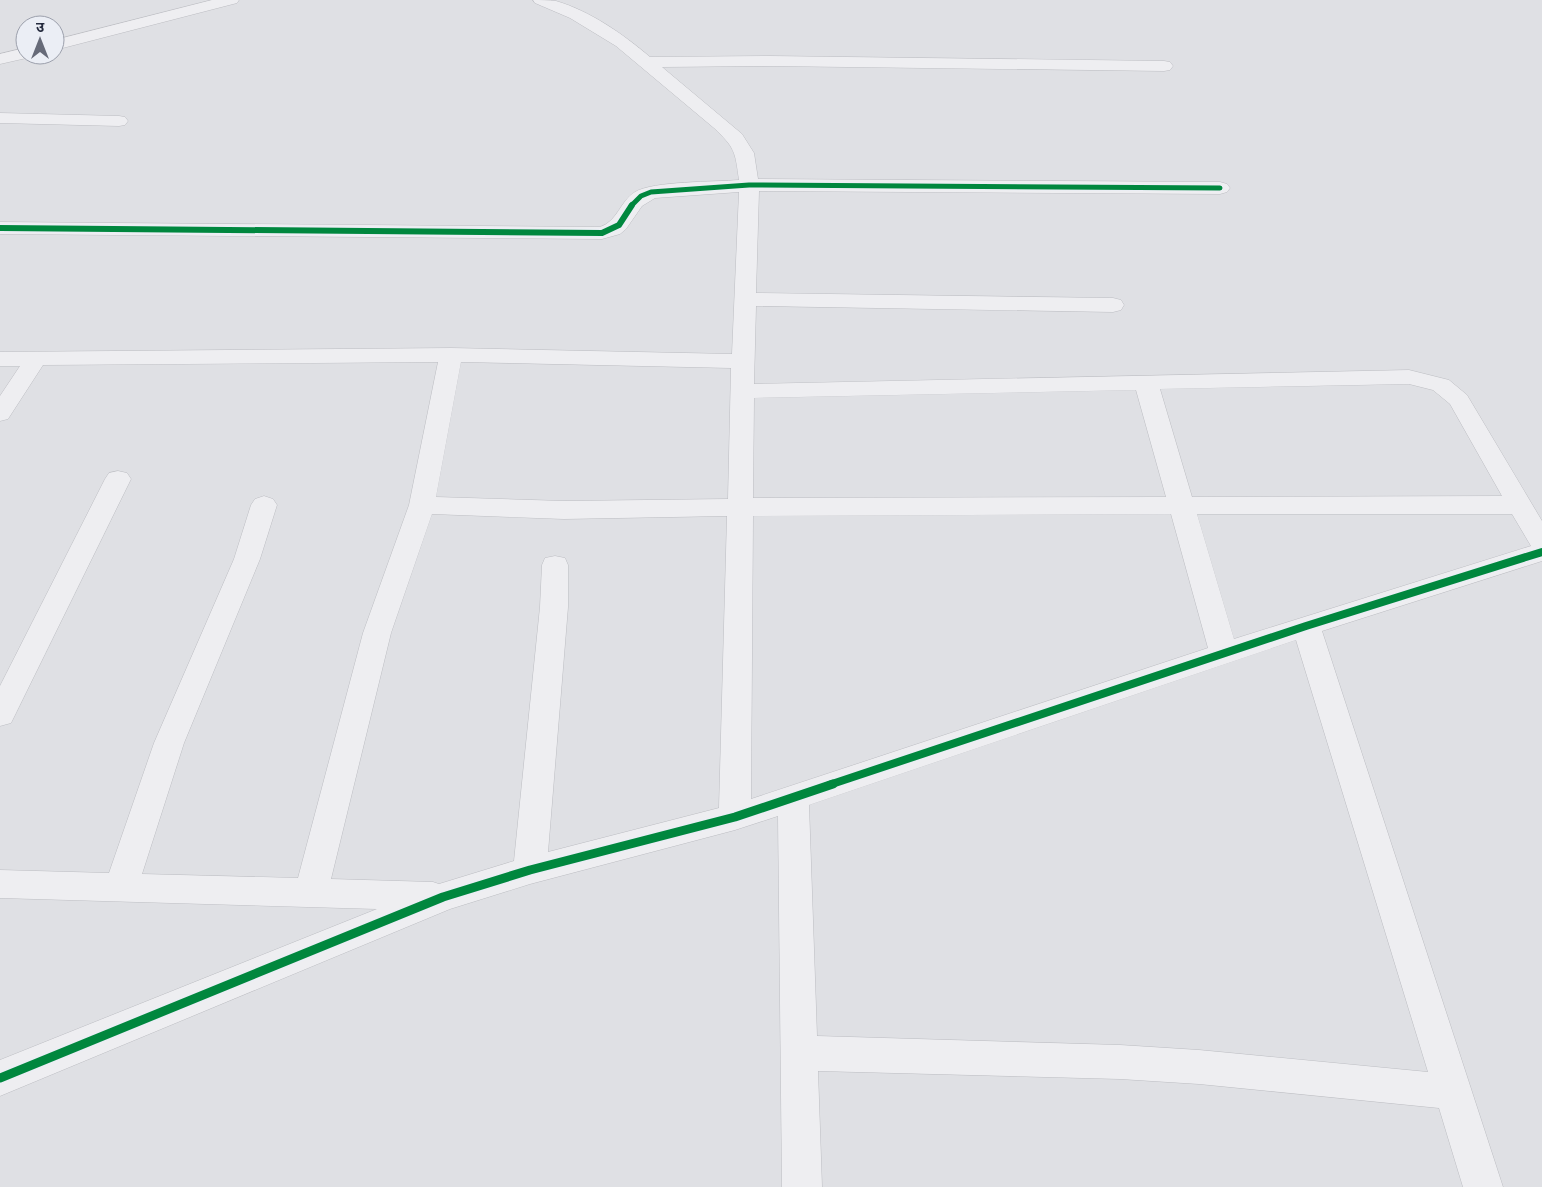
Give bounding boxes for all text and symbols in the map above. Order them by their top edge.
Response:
north arrow [15,15,65,65]
text: उ [36,19,45,36]

